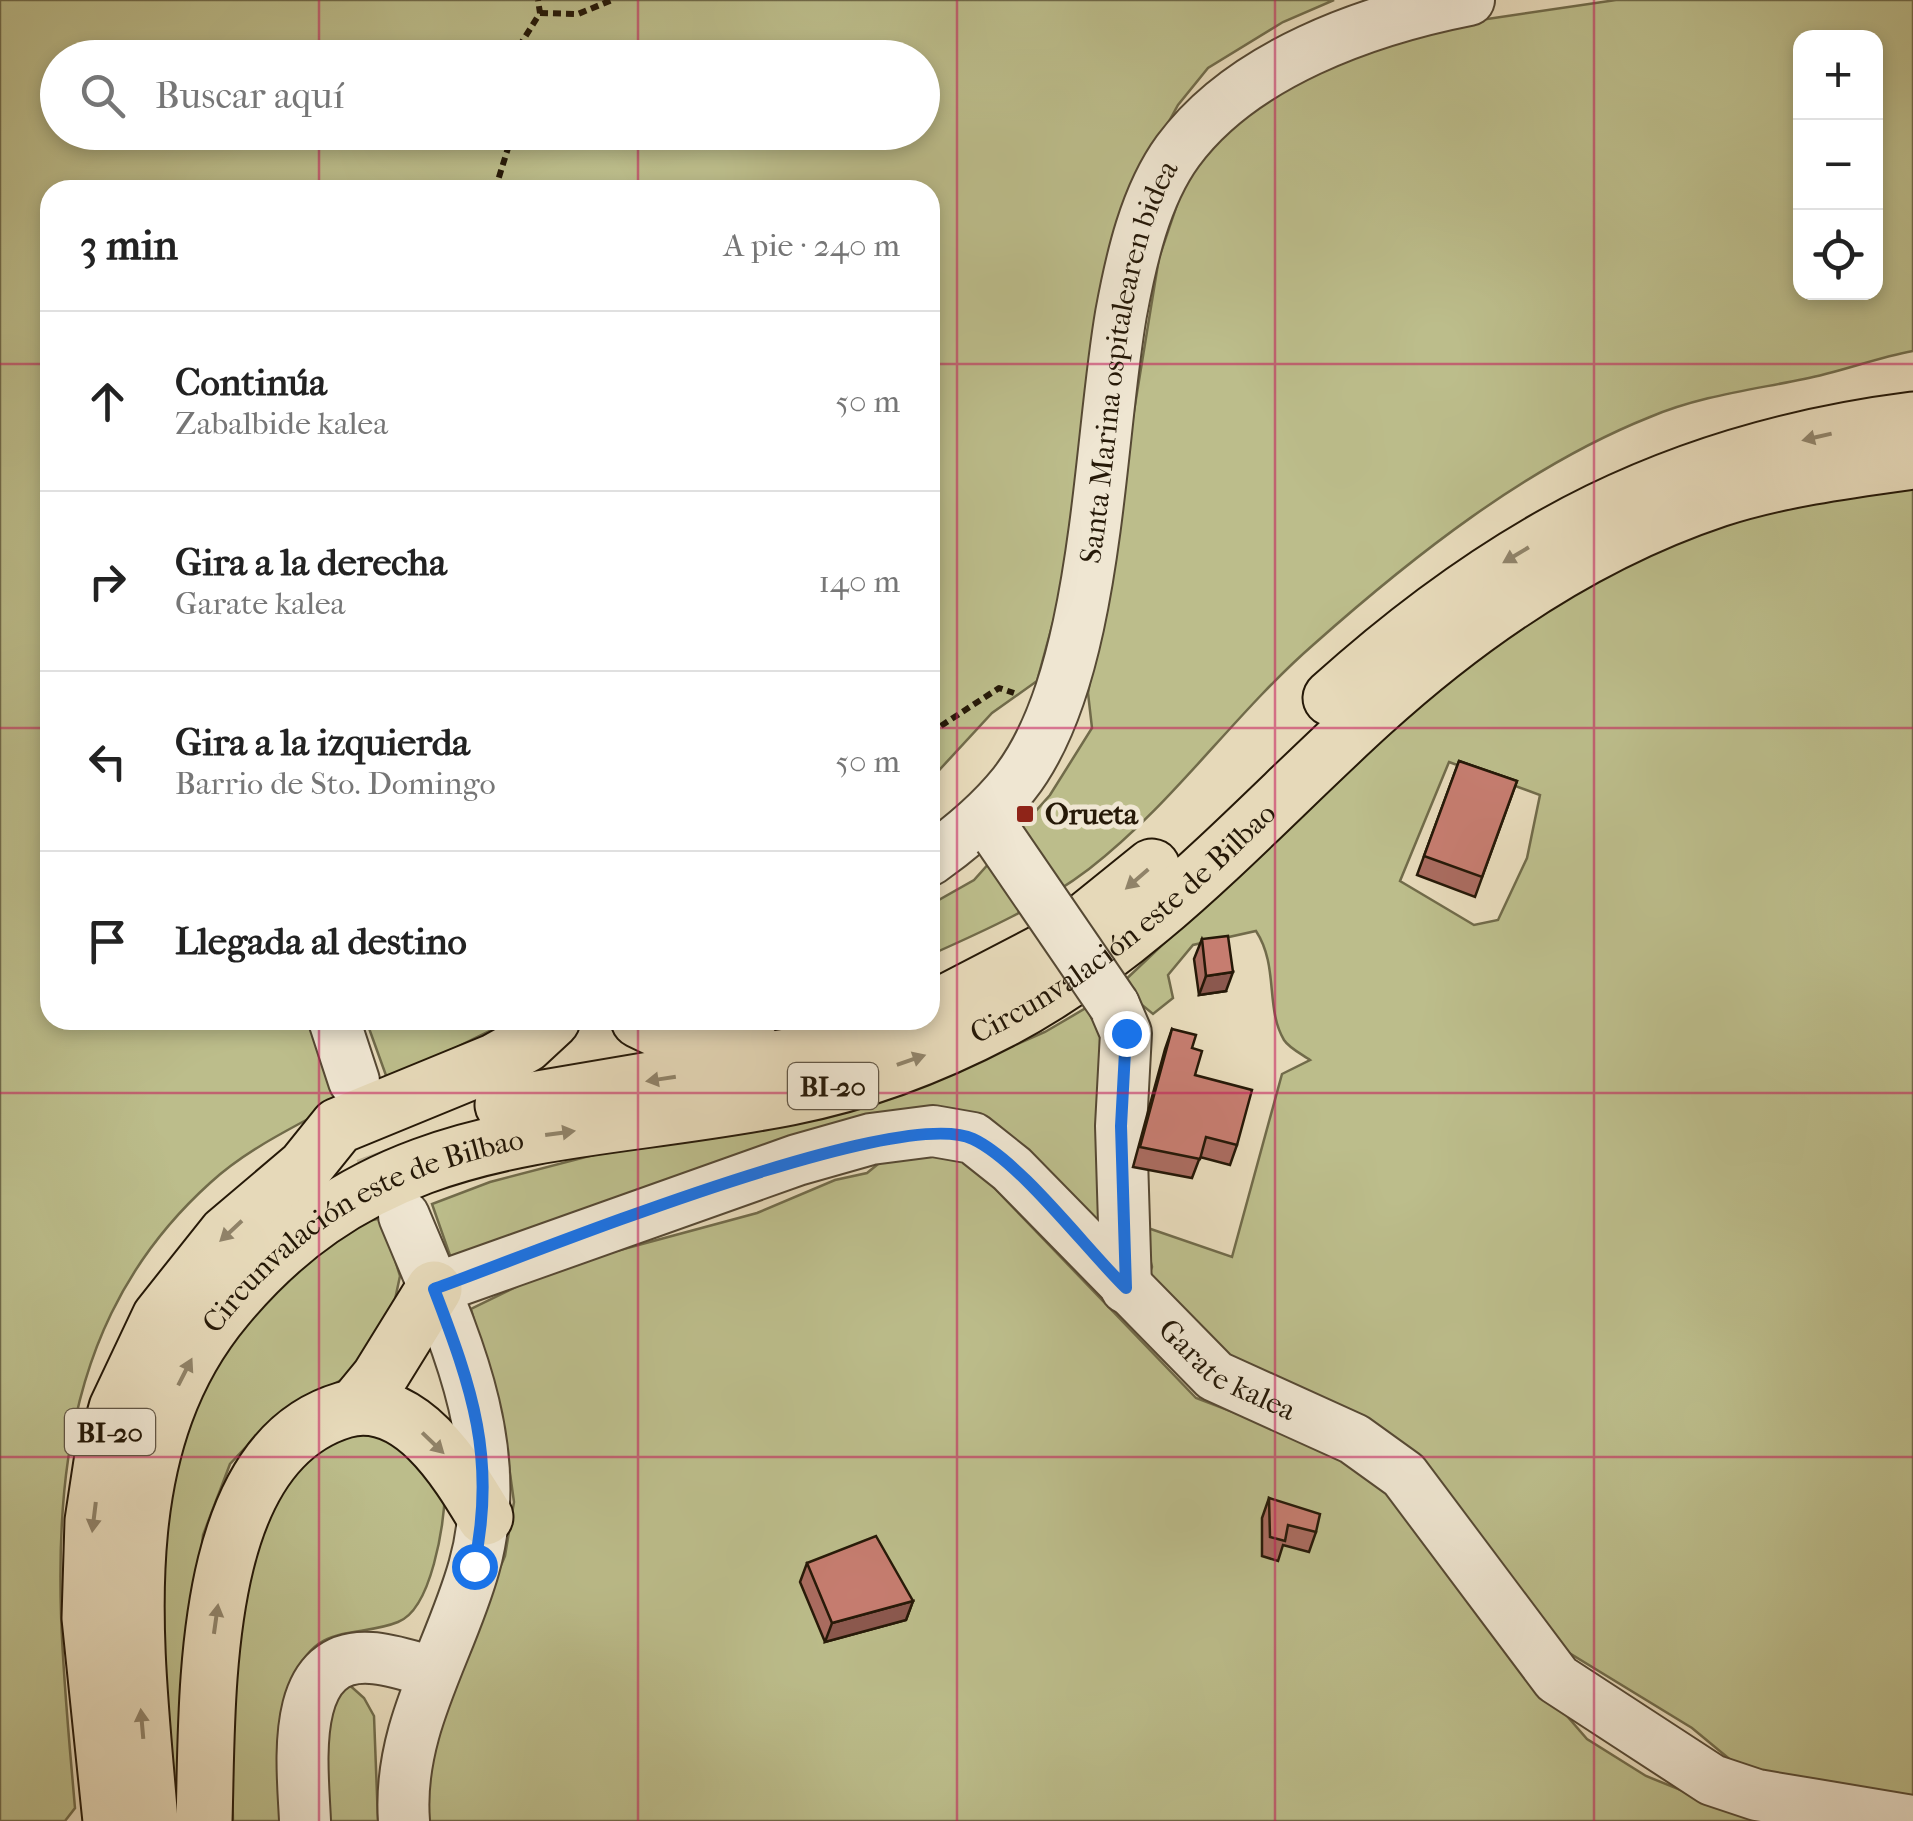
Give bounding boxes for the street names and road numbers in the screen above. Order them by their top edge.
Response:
street label: Santa Marina ospitalearen bidea [1073,153,1186,566]
street label: Circunvalación este de Bilbao [965,796,1283,1051]
road number: BI-20 [788,1063,878,1109]
street label: Circunvalación este de Bilbao [195,1122,527,1340]
street label: Garate kalea [1151,1312,1302,1429]
road number: BI-20 [65,1409,155,1455]

